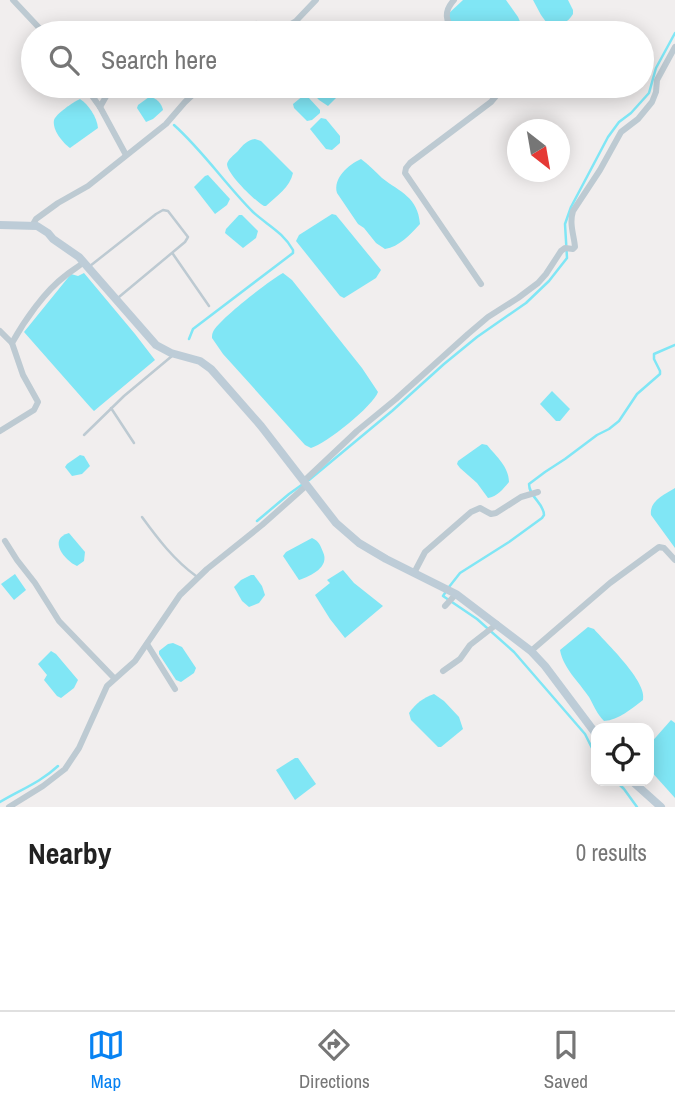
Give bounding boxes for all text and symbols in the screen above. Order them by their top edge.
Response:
search box [21,21,654,98]
icon: search [45,41,83,79]
text: Search here [101,42,217,77]
north arrow [507,119,570,182]
map controls [591,723,654,786]
button: locate [591,723,654,786]
text: Nearby [28,833,111,873]
text: 0 results [576,837,647,868]
tab: Map [87,1026,125,1094]
tab: Directions [299,1026,370,1094]
tab: Saved [544,1026,588,1094]

